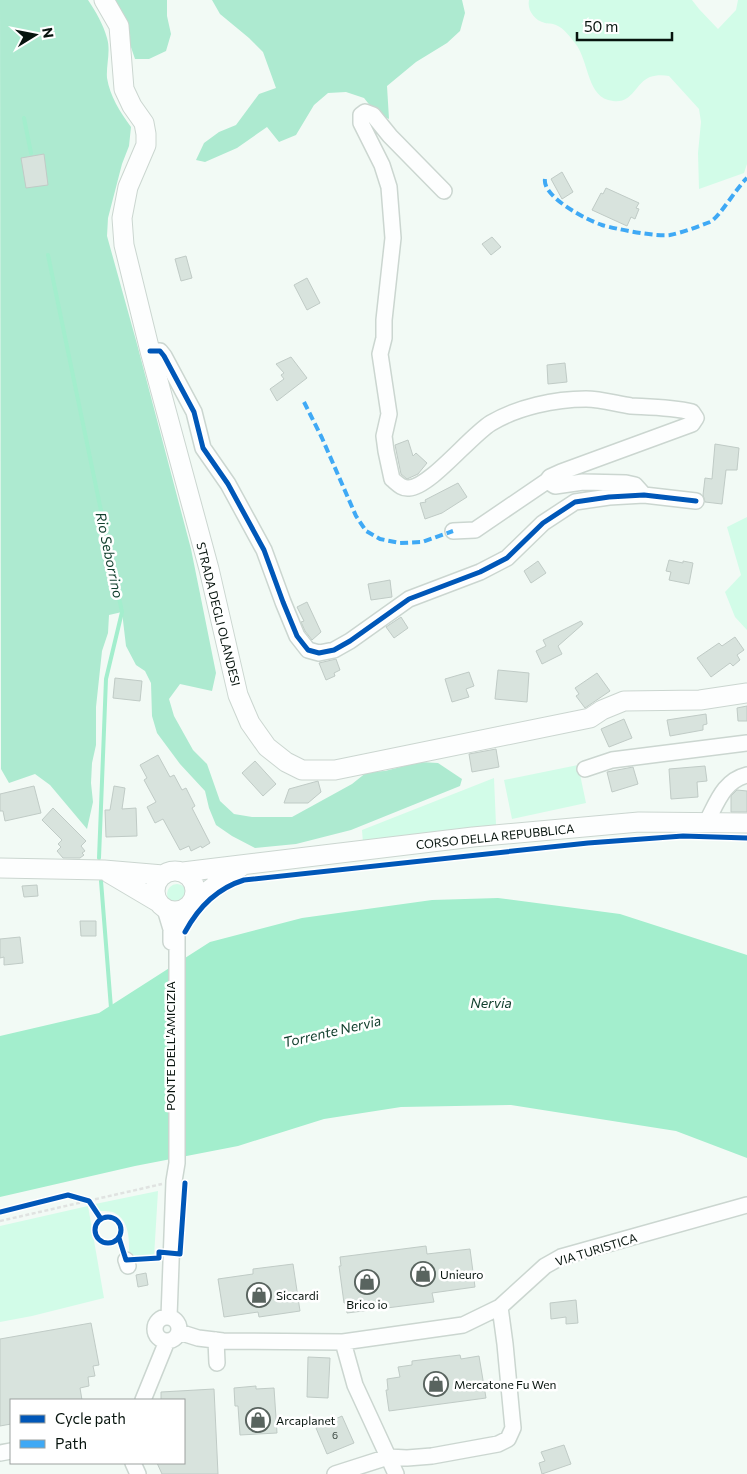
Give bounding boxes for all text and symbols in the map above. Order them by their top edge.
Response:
north arrow [10,10,60,60]
scale bar [577,10,672,42]
text: 50 m [584,17,618,35]
text: N [39,26,58,39]
water label: Rio Seborrino [93,510,127,600]
street label: STRADA DEGLI OLANDESI [194,541,244,687]
street label: CORSO DELLA REPUBBLICA [415,821,575,851]
street label: PONTE DELL'AMICIZIA [163,981,177,1111]
water label: Nervia [470,994,512,1011]
water label: Torrente Nervia [281,1011,383,1051]
street label: VIA TURISTICA [554,1230,638,1268]
shop icon: Unieuro [410,1261,436,1287]
place label: Unieuro [440,1267,484,1281]
shop icon: Brico io [354,1269,380,1295]
shop icon: Siccardi [246,1282,272,1308]
place label: Siccardi [276,1288,319,1302]
place label: Brico io [346,1297,388,1311]
shop icon: Mercatone Fu Wen [423,1371,449,1397]
place label: Mercatone Fu Wen [454,1377,556,1391]
legend [10,1399,185,1464]
shop icon: Arcaplanet [245,1407,271,1433]
text: Cycle path [55,1409,126,1427]
place label: Arcaplanet [276,1413,336,1427]
house number: 6 [332,1429,338,1441]
text: Path [55,1434,87,1452]

